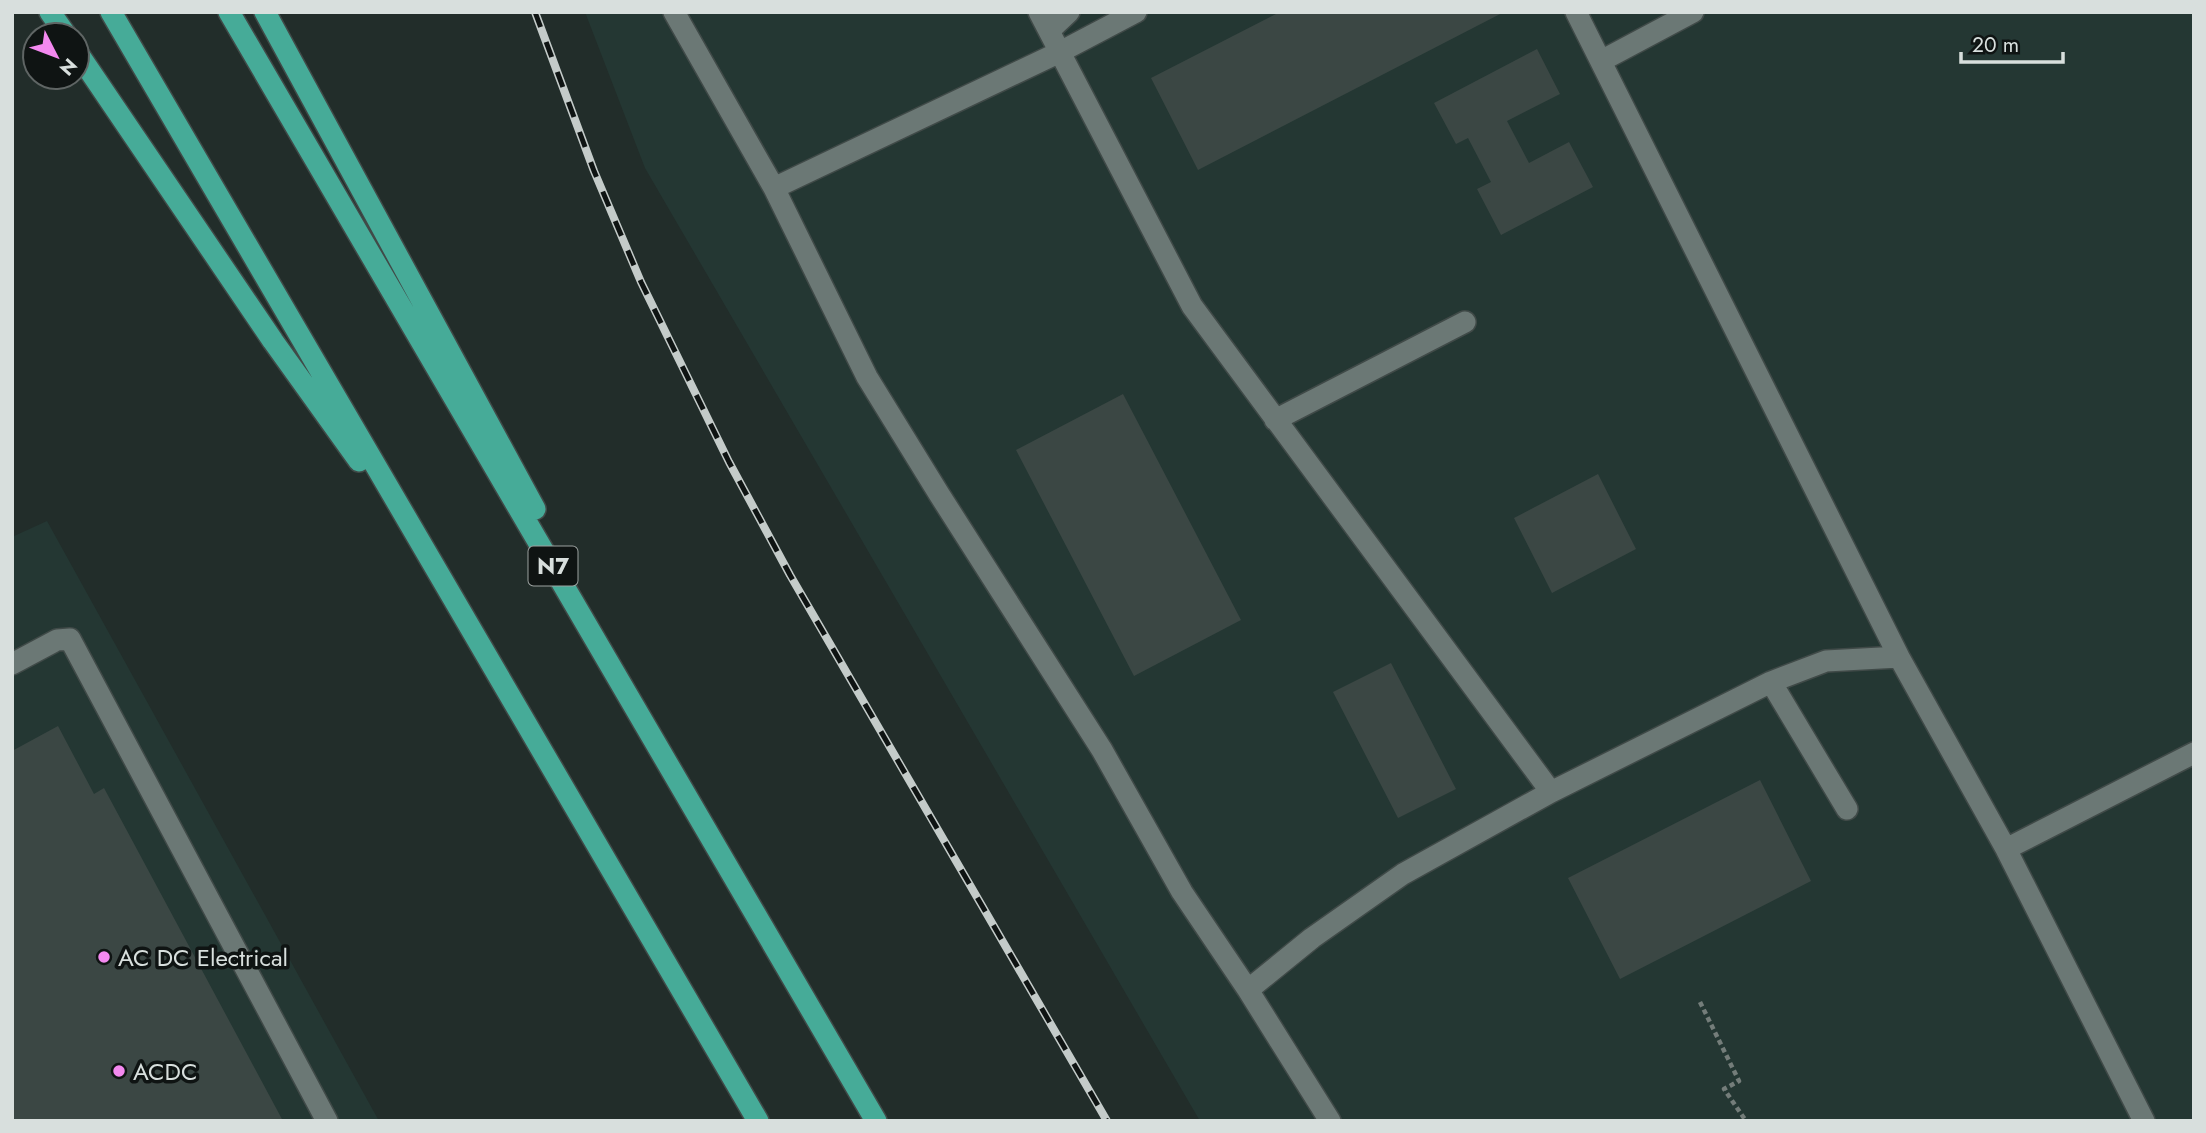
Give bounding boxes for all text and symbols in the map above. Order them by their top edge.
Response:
north arrow [21,21,91,91]
scale bar [1961,21,2062,65]
text: 20 m [1972,30,2019,60]
text: N [53,52,83,82]
road number: N7 [528,546,578,586]
place label: AC DC Electrical [118,940,288,975]
marker: AC DC Electrical [96,949,112,965]
place label: ACDC [133,1054,197,1089]
marker: ACDC [111,1063,127,1079]

